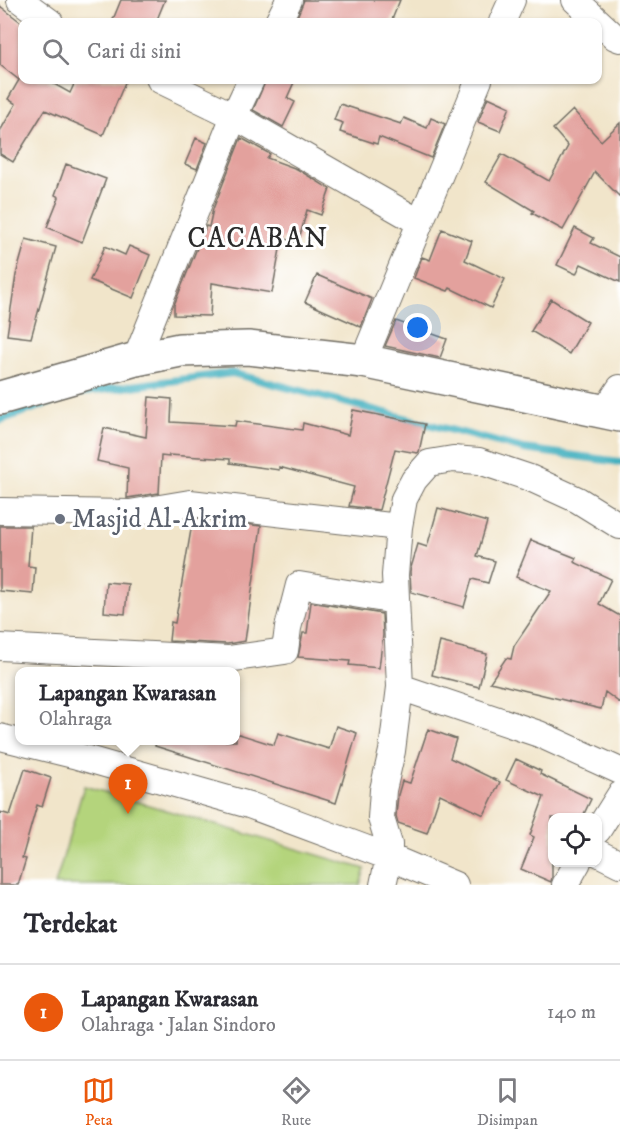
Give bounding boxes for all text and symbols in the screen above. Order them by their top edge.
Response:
search box [18,18,602,84]
icon: search [39,35,72,68]
text: Cari di sini [87,38,181,65]
district label: CACABAN [187,221,329,256]
your location [403,313,432,342]
place label: Masjid Al-Akrim [72,503,247,536]
marker: Masjid Al-Akrim [53,512,67,526]
popup [15,667,240,745]
text: Lapangan Kwarasan [39,680,216,707]
text: Olahraga [39,707,112,732]
pin: 1 [108,764,148,814]
map controls [548,813,602,867]
button: locate [548,813,602,867]
text: Terdekat [24,908,117,941]
text: Lapangan Kwarasan [81,986,258,1013]
text: 1 [40,1000,47,1025]
text: 140 m [547,1000,596,1025]
text: Olahraga · Jalan Sindoro [81,1013,276,1038]
tab: Peta [82,1074,115,1130]
tab: Rute [280,1074,313,1130]
tab: Disimpan [477,1074,538,1130]

